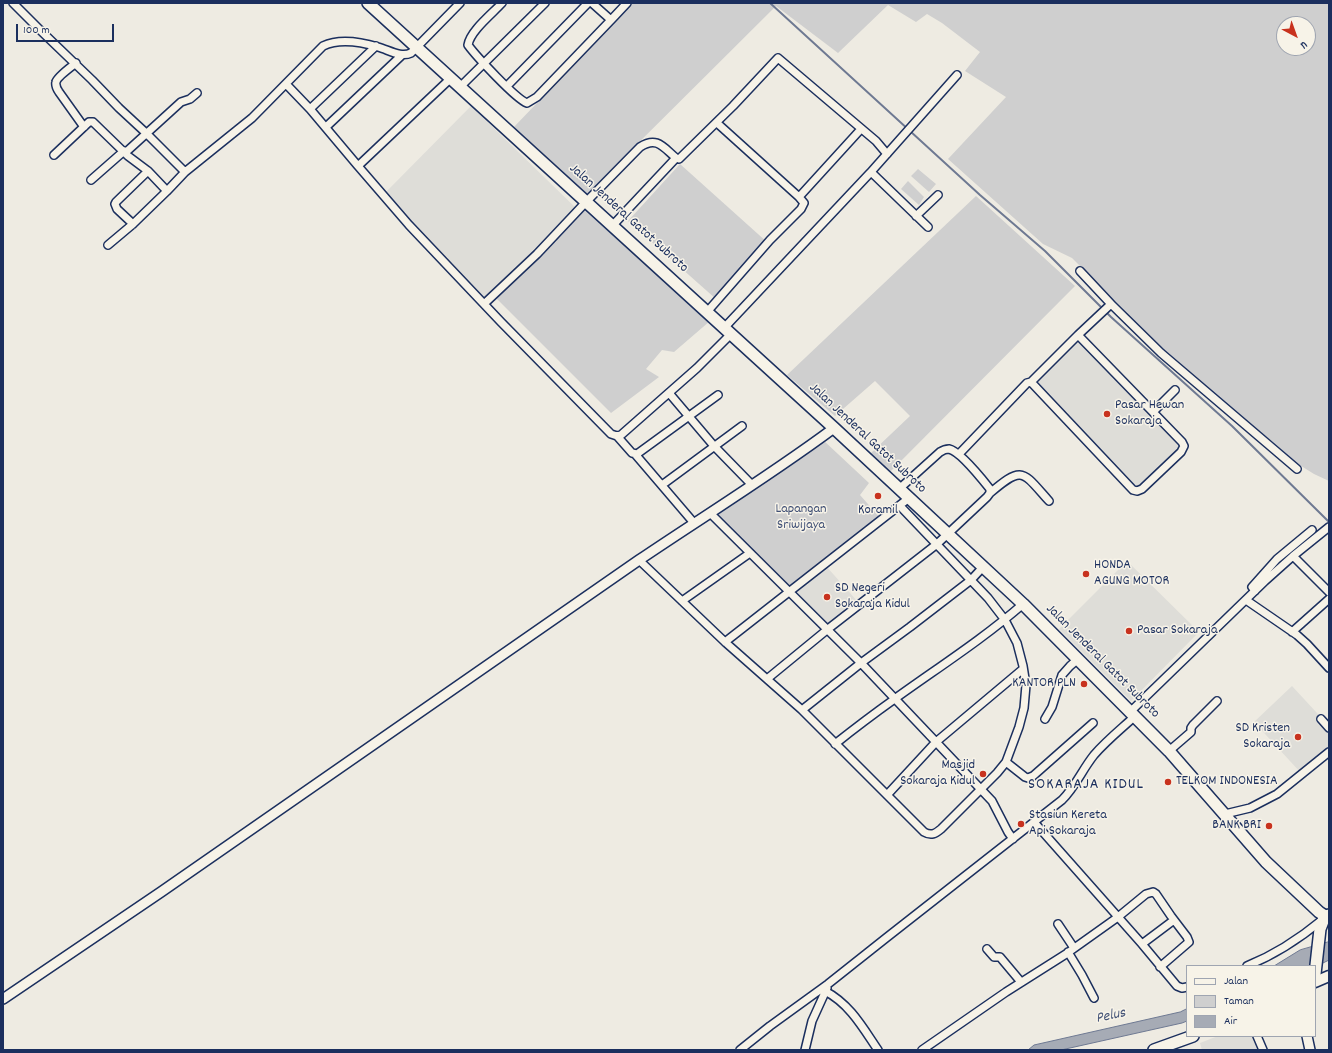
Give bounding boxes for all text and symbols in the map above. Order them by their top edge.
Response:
scale bar [18,16,116,42]
north arrow [1276,16,1316,56]
text: 100 m [23,22,50,39]
text: U [1296,37,1310,52]
street label: Jalan Jenderal Gatot Subroto [565,161,691,277]
street label: Jalan Jenderal Gatot Subroto [805,380,929,498]
place label: Pasar Hewan Sokaraja [1115,398,1184,430]
marker: Pasar Hewan Sokaraja [1102,409,1112,419]
marker: Koramil [873,491,883,501]
park label: Lapangan Sriwijaya [776,502,826,534]
place label: Koramil [858,503,898,519]
place label: HONDA AGUNG MOTOR [1094,558,1169,590]
marker: HONDA AGUNG MOTOR [1081,569,1091,579]
place label: SD Negeri Sokaraja Kidul [835,581,910,614]
marker: SD Negeri Sokaraja Kidul [822,592,832,602]
street label: Jalan Jenderal Gatot Subroto [1041,601,1163,723]
place label: Pasar Sokaraja [1137,623,1217,639]
marker: Pasar Sokaraja [1124,626,1134,636]
place label: KANTOR PLN [1012,676,1076,692]
marker: KANTOR PLN [1079,679,1089,689]
place label: SD Kristen Sokaraja [1235,721,1290,754]
marker: SD Kristen Sokaraja [1293,732,1303,742]
place label: Masjid Sokaraja Kidul [900,758,975,790]
marker: Masjid Sokaraja Kidul [978,769,988,779]
place label: TELKOM INDONESIA [1176,774,1278,790]
district label: SOKARAJA KIDUL [1028,776,1144,796]
marker: TELKOM INDONESIA [1163,777,1173,787]
place label: Stasiun Kereta Api Sokaraja [1029,808,1107,840]
place label: BANK BRI [1212,818,1261,834]
marker: Stasiun Kereta Api Sokaraja [1016,819,1026,829]
marker: BANK BRI [1264,821,1274,831]
legend [1186,965,1316,1037]
text: Jalan [1224,973,1248,990]
text: Taman [1224,993,1254,1010]
water label: Pelus [1095,1005,1127,1029]
text: Air [1224,1013,1237,1030]

